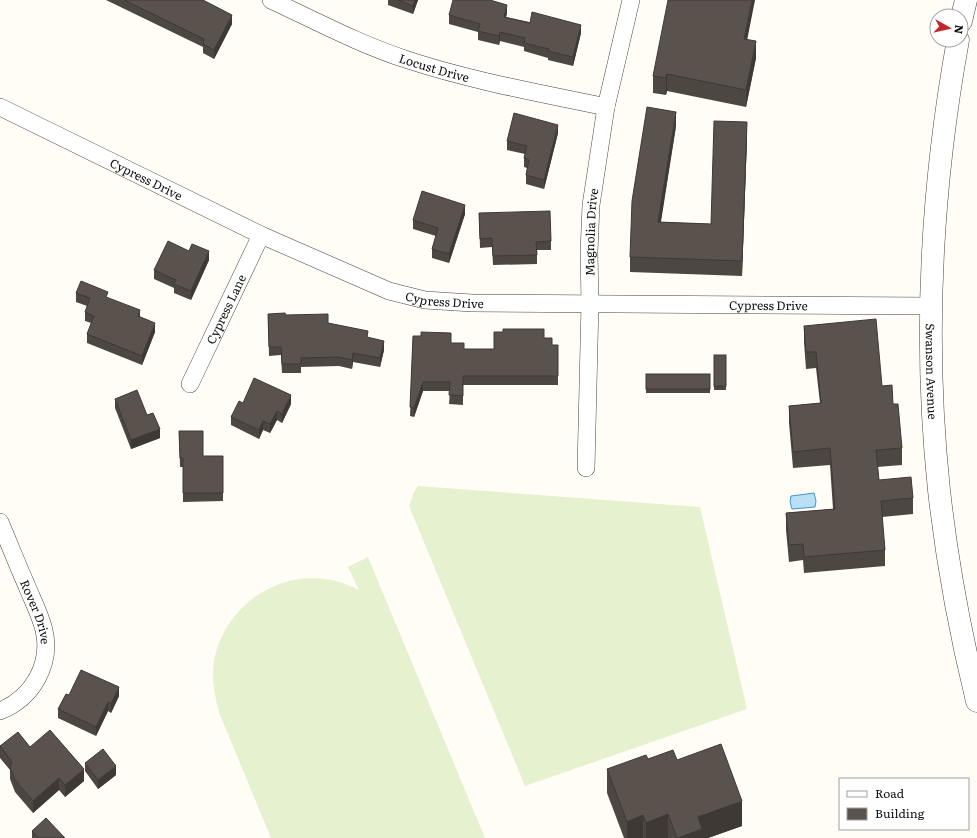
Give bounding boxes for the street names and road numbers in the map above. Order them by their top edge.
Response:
street label: Locust Drive [397,49,471,86]
street label: Cypress Drive [107,153,186,204]
street label: Magnolia Drive [580,187,602,276]
street label: Cypress Lane [201,271,250,347]
street label: Cypress Drive [403,286,484,312]
street label: Cypress Drive [729,296,808,314]
street label: Swanson Avenue [922,323,942,420]
street label: Rover Drive [16,577,55,645]

